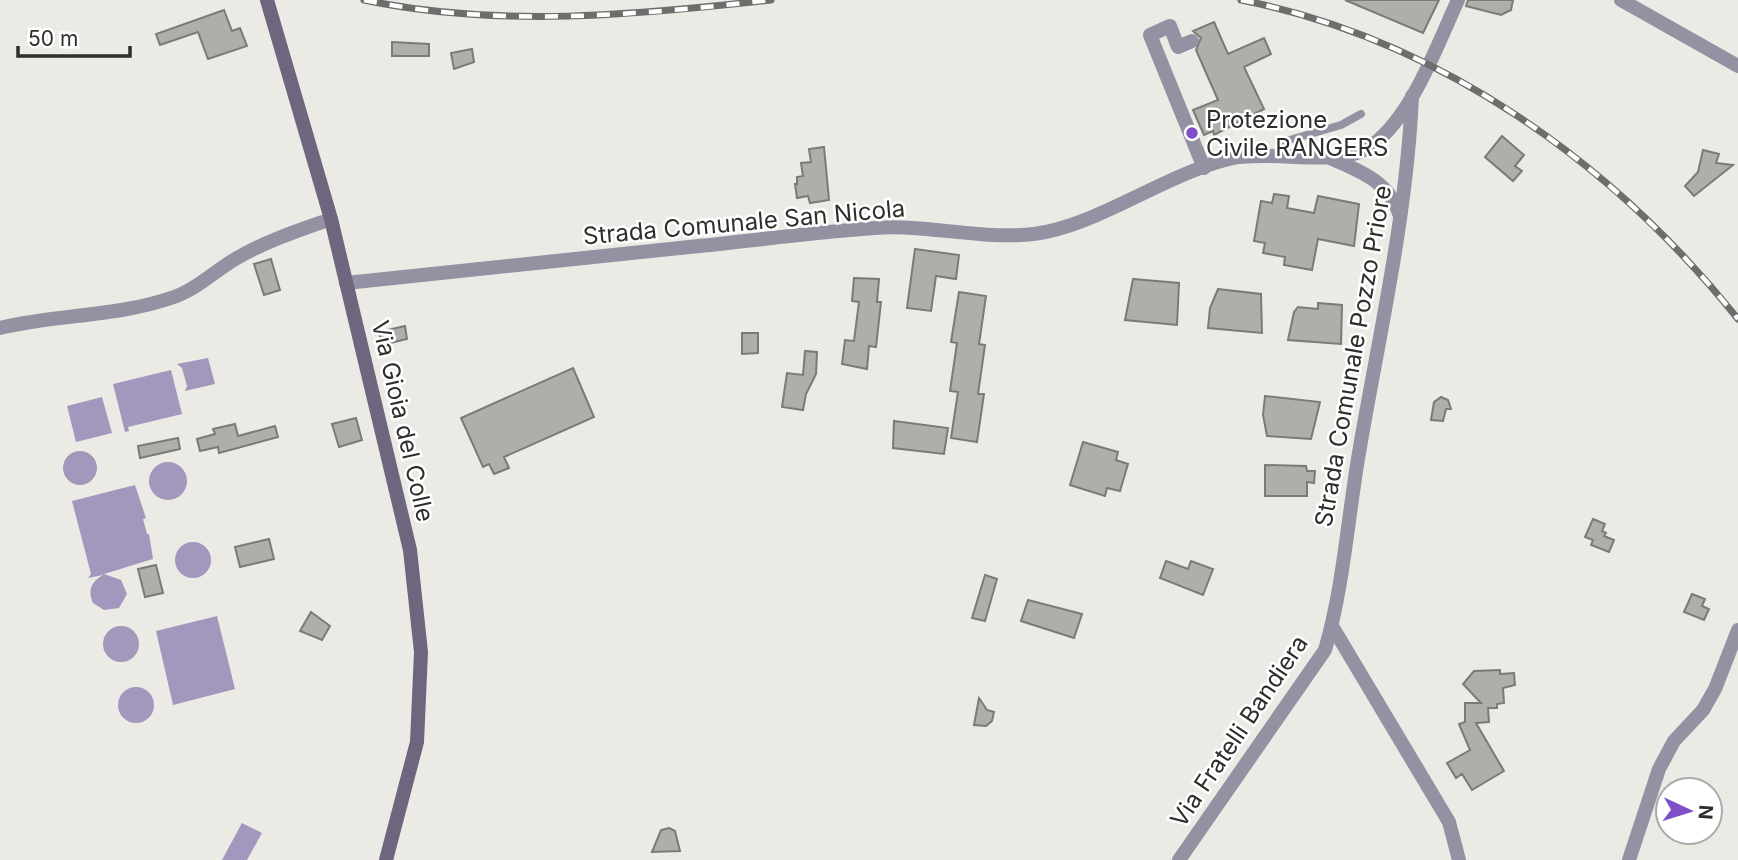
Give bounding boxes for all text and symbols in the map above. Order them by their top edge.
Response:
scale bar [18,14,130,58]
text: 50 m [28,26,78,51]
place label: Protezione Civile RANGERS [1206,105,1388,162]
marker: Protezione Civile RANGERS [1184,125,1200,141]
street label: Strada Comunale Pozzo Priore [1309,183,1397,529]
street label: Strada Comunale San Nicola [582,193,906,251]
street label: Via Gioia del Colle [366,318,440,524]
street label: Via Fratelli Bandiera [1164,630,1314,832]
north arrow [1654,776,1724,846]
text: N [1693,804,1717,820]

